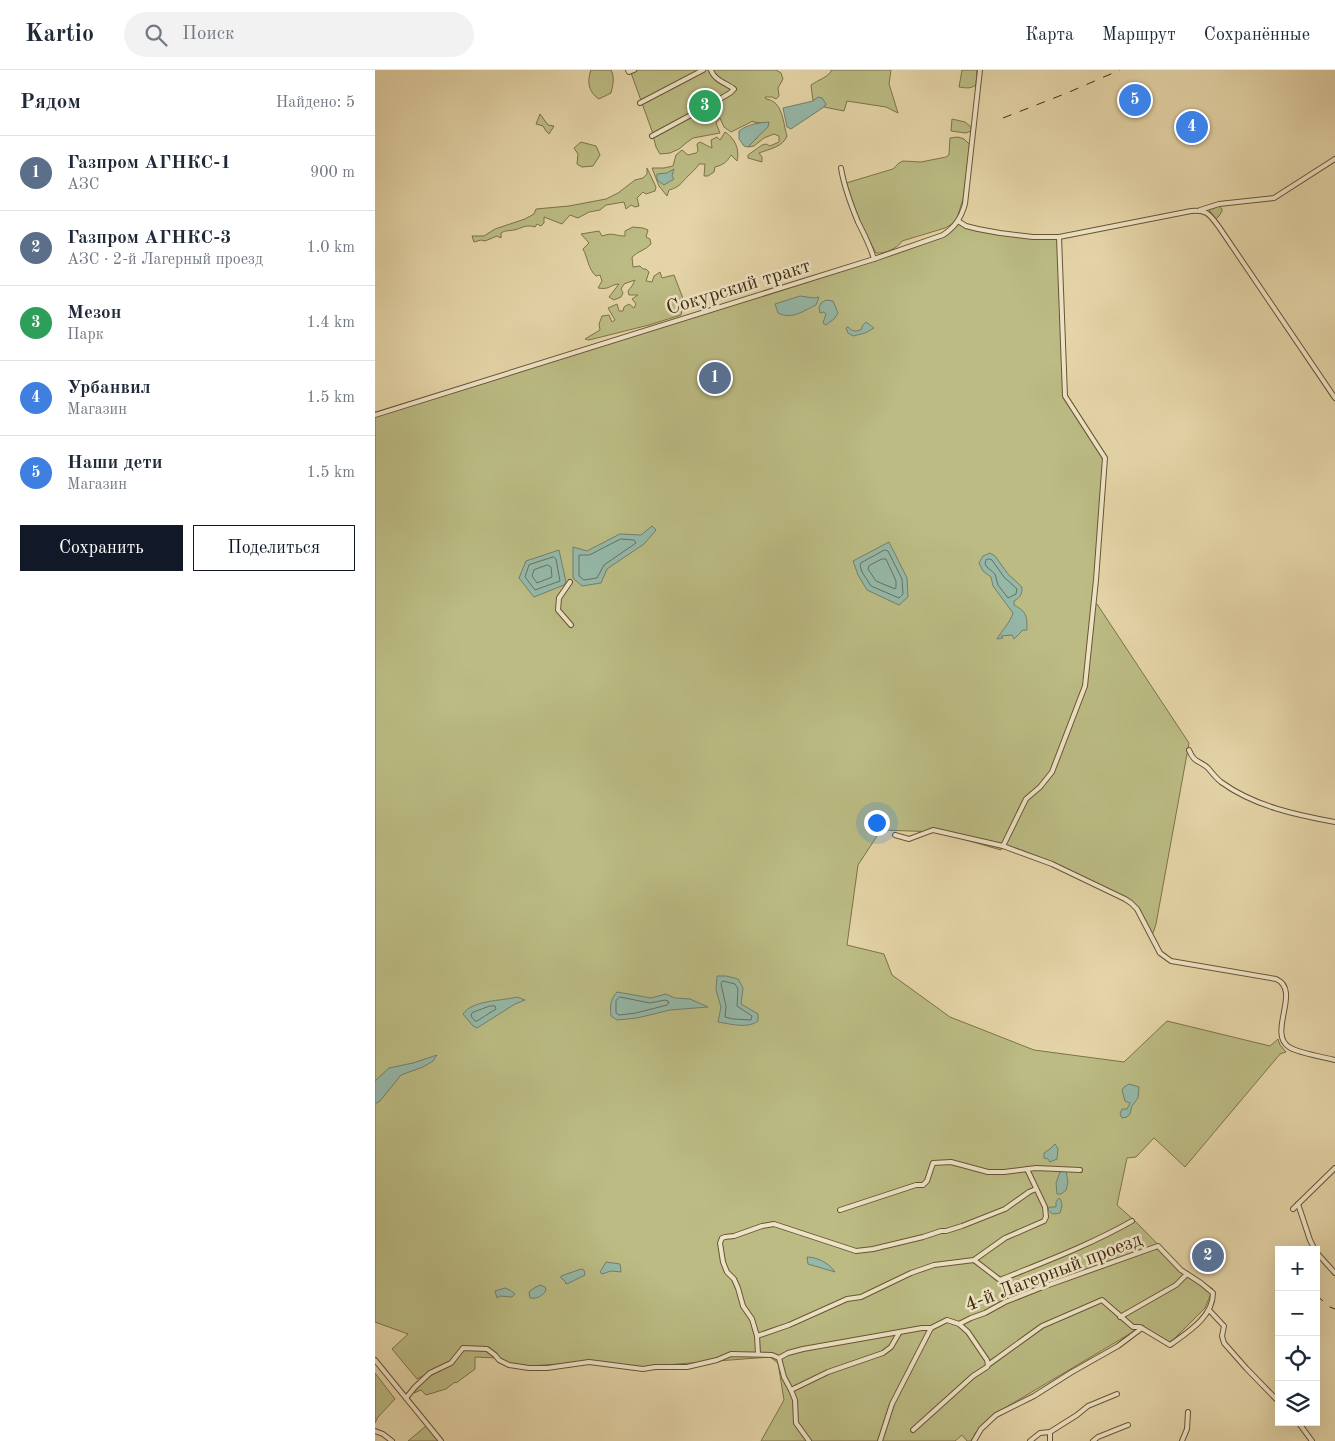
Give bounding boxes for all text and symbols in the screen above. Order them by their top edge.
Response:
search box [124,12,474,57]
icon: search [142,21,170,49]
text: Kartio [25,23,94,47]
text: Поиск [182,25,234,44]
text: Карта [1025,26,1074,44]
text: Маршрут [1102,26,1176,44]
text: Сохранённые [1204,26,1310,44]
pin: 5 [1119,81,1151,119]
pin: 3 [689,87,721,125]
text: Рядом [20,92,81,113]
text: Найдено: 5 [276,95,355,111]
pin: 4 [1176,108,1208,146]
text: Газпром АГНКС-1 [67,154,231,173]
text: 1 [31,165,41,181]
text: 900 m [310,165,355,181]
text: АЗС [67,177,99,193]
text: Газпром АГНКС-3 [67,229,231,248]
text: 2 [31,240,41,256]
text: 1.0 km [306,240,355,256]
text: АЗС · 2-й Лагерный проезд [67,252,263,268]
street label: Сокурский тракт [664,257,813,319]
text: Мезон [67,304,121,323]
text: 3 [31,315,41,331]
text: 1.4 km [306,315,355,331]
text: Парк [67,327,104,343]
pin: 1 [699,359,731,397]
text: Урбанвил [67,379,151,398]
text: 4 [31,390,41,406]
text: 1.5 km [306,390,355,406]
text: Магазин [67,402,127,418]
text: Наши дети [67,454,163,473]
text: 5 [31,465,41,481]
text: 1.5 km [306,465,355,481]
text: Магазин [67,477,127,493]
button: Сохранить [20,525,183,571]
button: Поделиться [193,525,355,571]
your location [864,810,890,836]
street label: 4-й Лагерный проезд [963,1230,1145,1316]
pin: 2 [1192,1237,1224,1275]
map controls [1275,1246,1320,1426]
button: + [1275,1246,1320,1291]
button: − [1275,1291,1320,1336]
button: locate [1275,1336,1320,1381]
button: layers [1275,1381,1320,1426]

